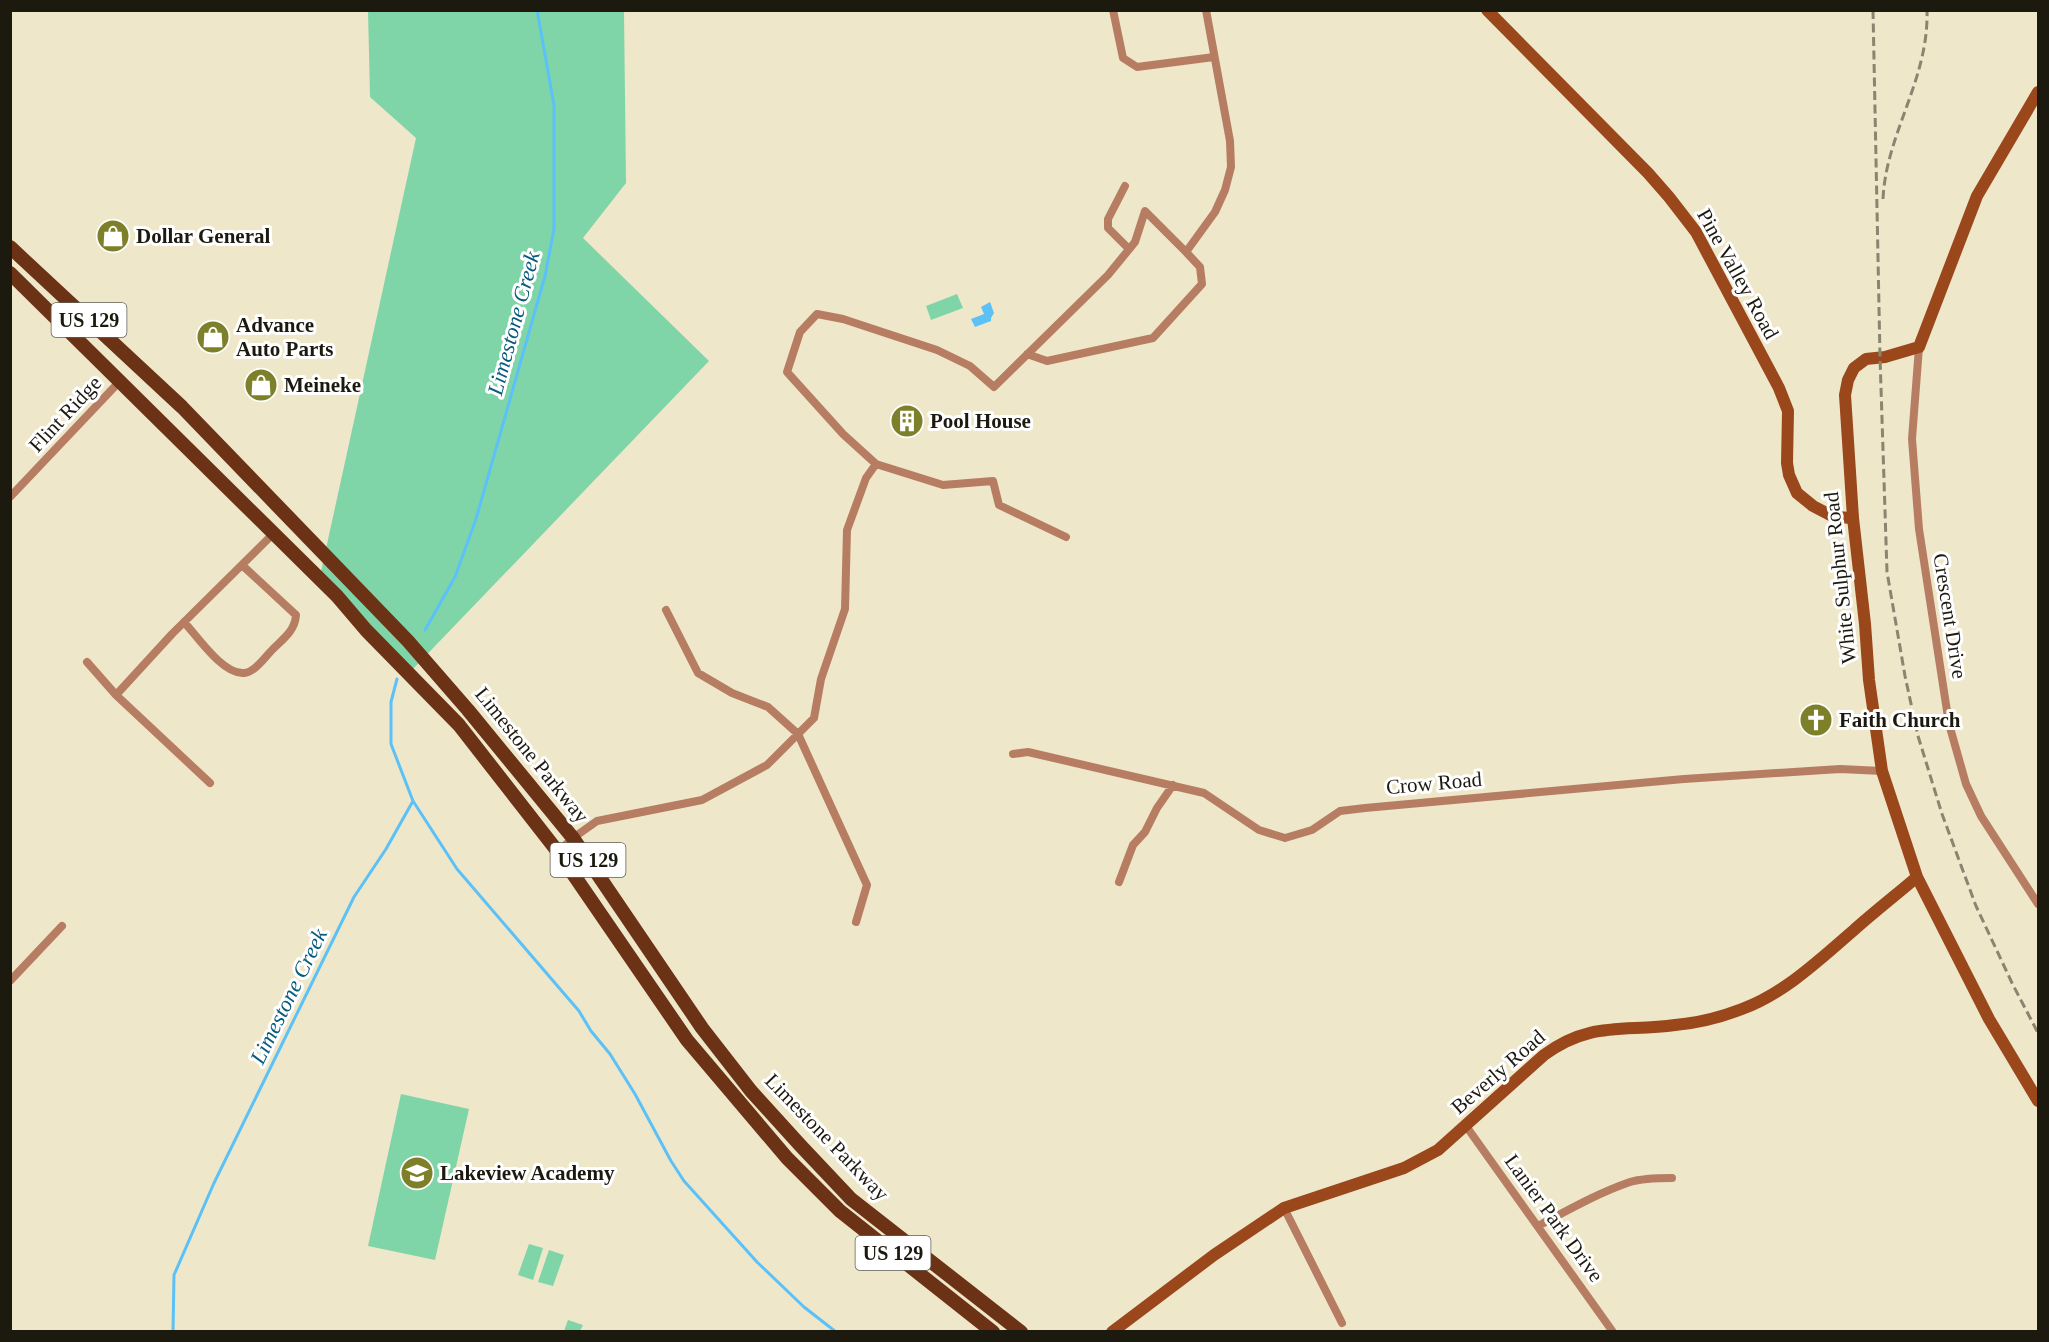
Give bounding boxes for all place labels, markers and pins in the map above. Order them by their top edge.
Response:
shop icon: Dollar General [95,218,131,254]
place label: Dollar General [136,224,271,248]
place label: Advance Auto Parts [236,313,333,361]
shop icon: Advance Auto Parts [195,319,231,355]
shop icon: Meineke [243,367,279,403]
place label: Meineke [284,373,361,397]
building icon: Pool House [889,403,925,439]
place label: Pool House [930,409,1031,433]
church icon: Faith Church [1798,702,1834,738]
place label: Faith Church [1839,708,1961,732]
school or university icon: Lakeview Academy [399,1155,435,1191]
place label: Lakeview Academy [440,1161,615,1185]

